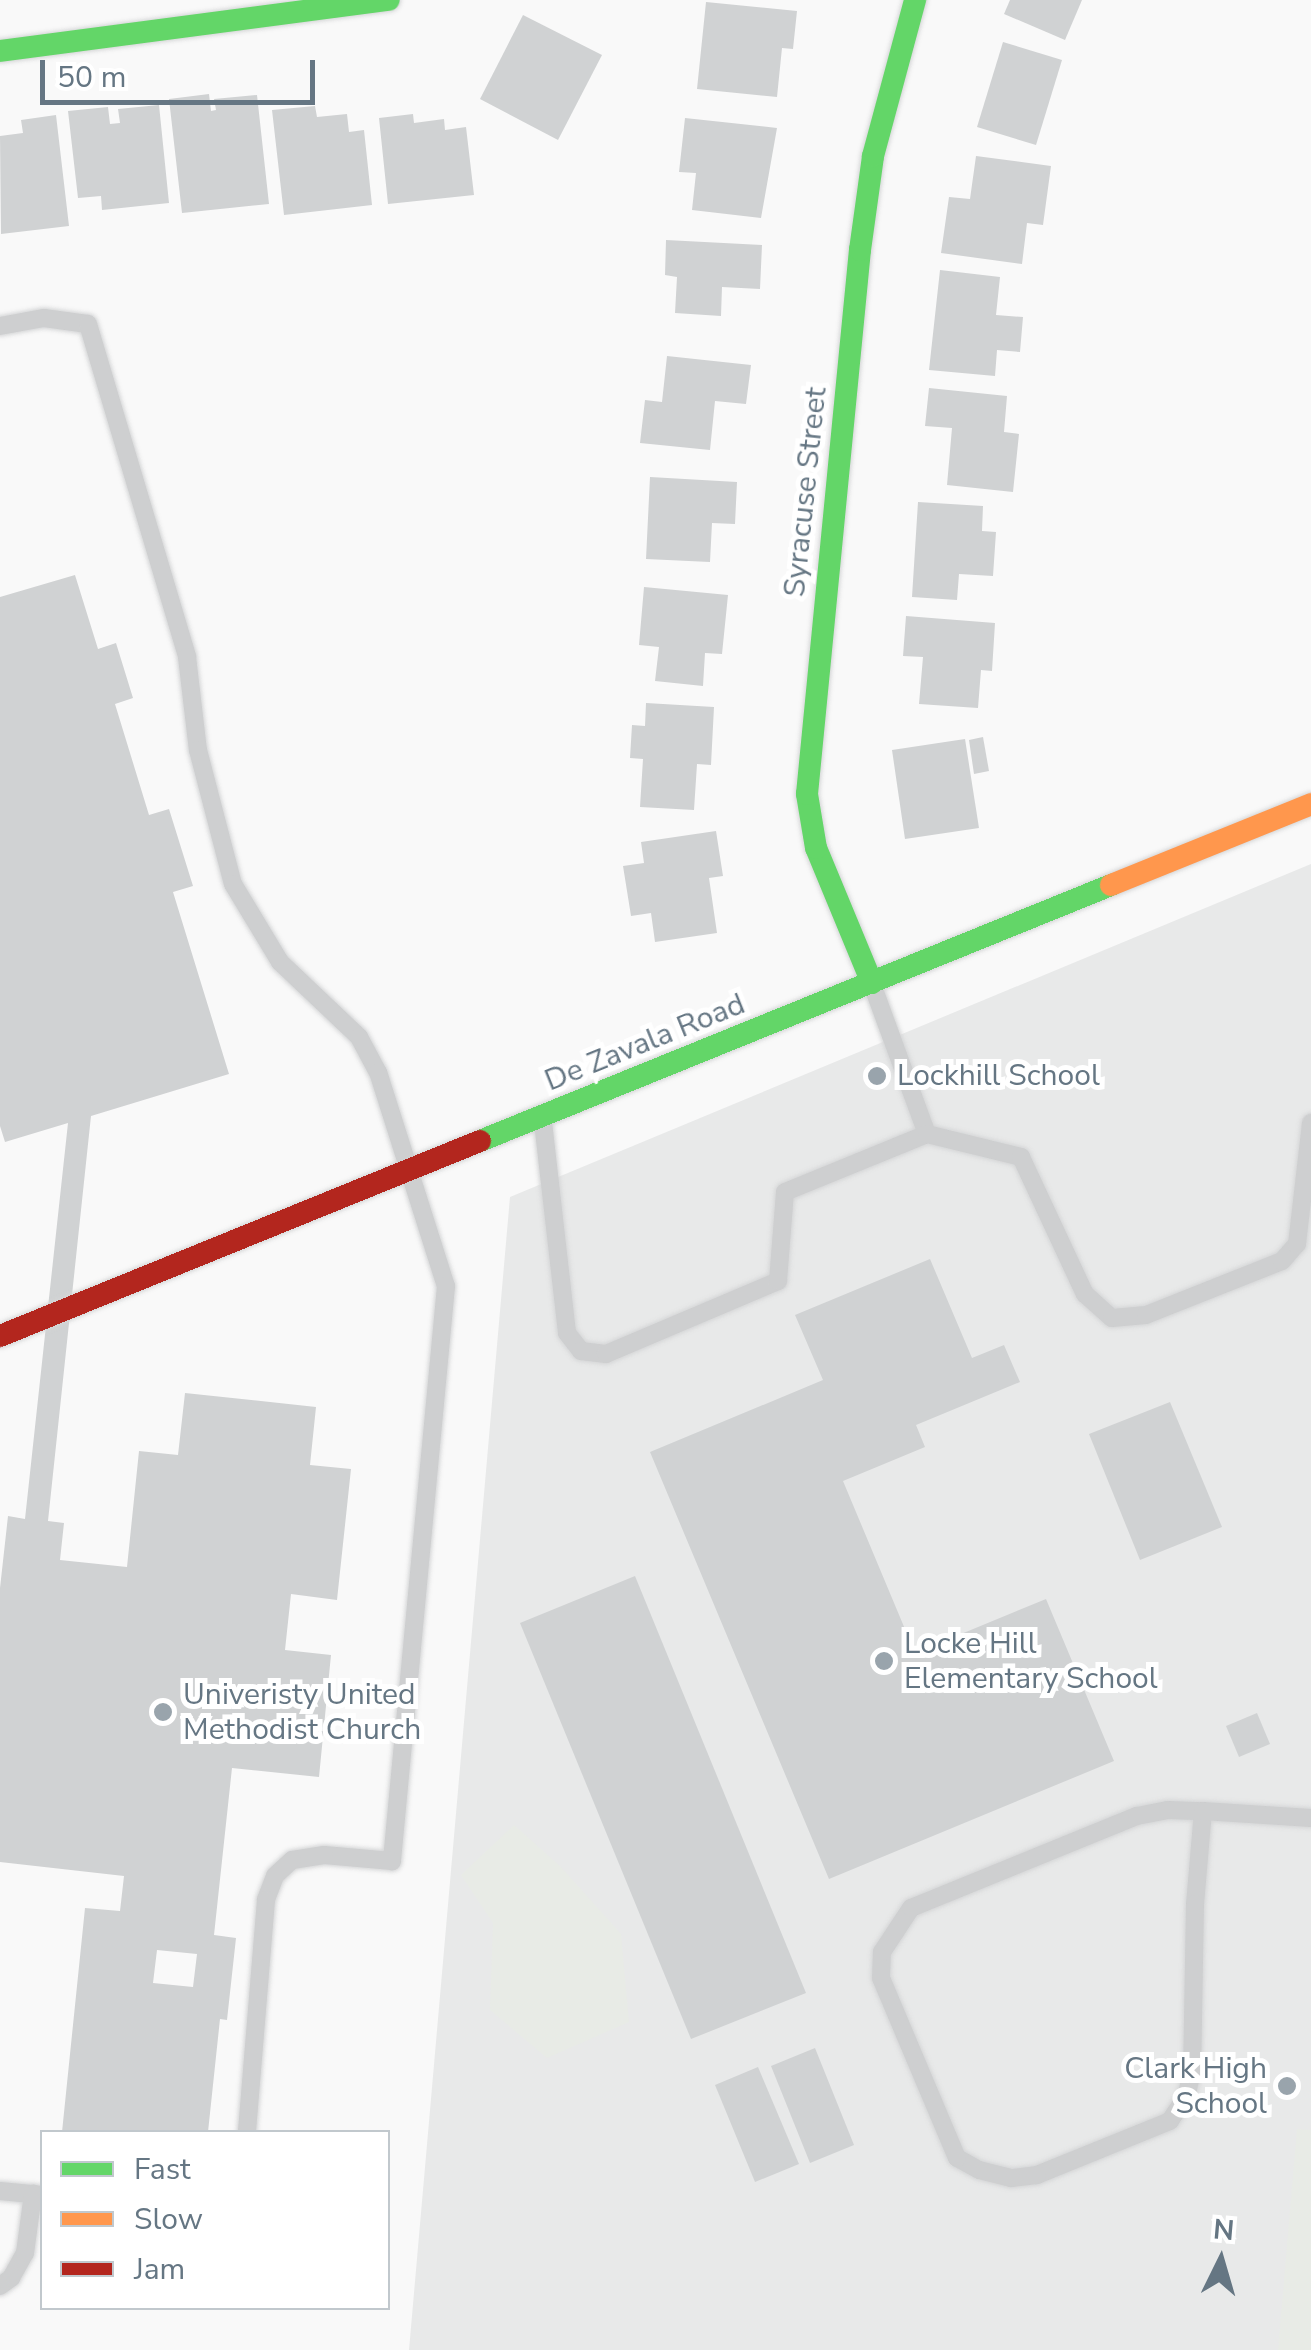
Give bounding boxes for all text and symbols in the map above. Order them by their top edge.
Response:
scale bar [45,40,320,102]
text: 50 m [57,57,126,98]
street label: Syracuse Street [777,385,835,599]
street label: De Zavala Road [540,987,750,1099]
place label: Lockhill School [897,1058,1100,1094]
marker: Lockhill School [866,1065,888,1087]
place label: Locke Hill Elementary School [904,1626,1158,1696]
marker: Locke Hill Elementary School [873,1650,895,1672]
place label: Univeristy United Methodist Church [183,1677,421,1748]
marker: Univeristy United Methodist Church [152,1701,174,1723]
place label: Clark High School [1124,2051,1267,2122]
marker: Clark High School [1276,2075,1298,2097]
legend [40,2130,390,2310]
text: Fast [134,2149,191,2190]
text: Slow [134,2199,203,2240]
north arrow [1171,2210,1271,2310]
text: N [1212,2210,1236,2250]
text: Jam [134,2249,185,2290]

